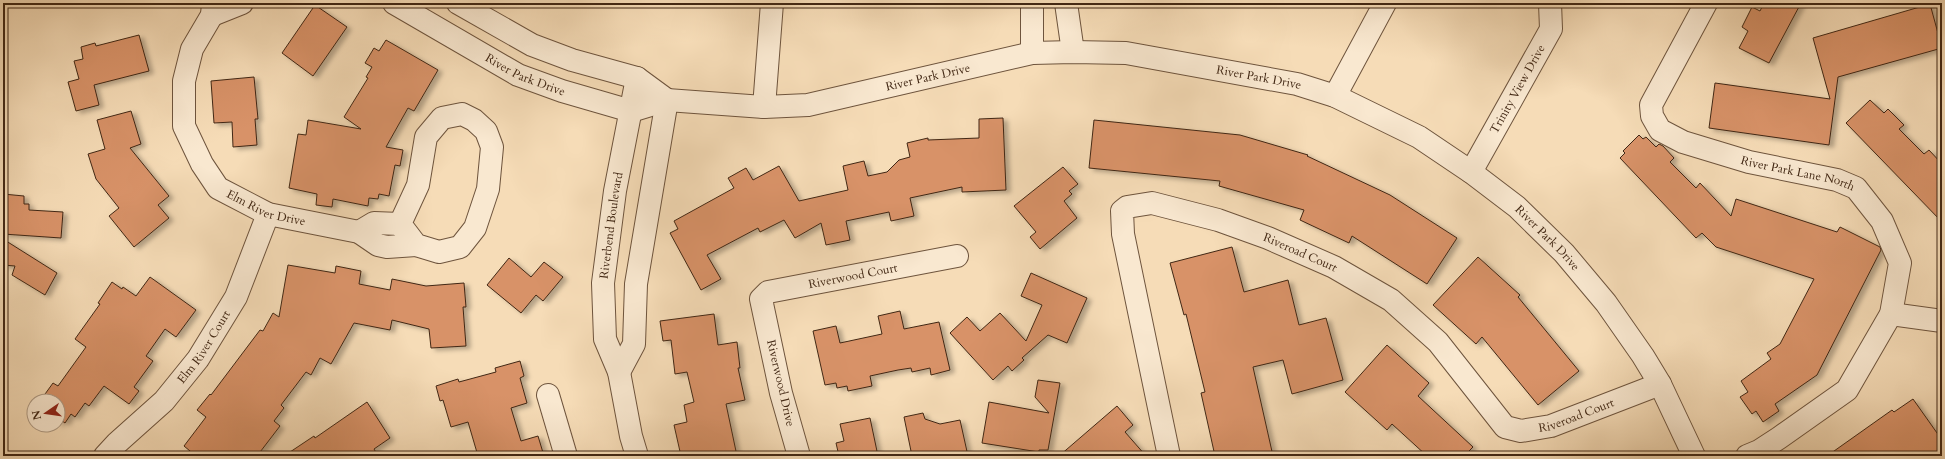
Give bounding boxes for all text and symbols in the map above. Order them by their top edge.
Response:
street label: Trinity View Drive [1486,42,1549,137]
street label: River Park Drive [482,50,567,99]
street label: River Park Drive [884,60,972,95]
street label: River Park Drive [1215,62,1304,93]
street label: River Park Lane North [1739,152,1858,195]
street label: Riverbend Boulevard [596,170,627,280]
street label: Elm River Drive [224,186,307,229]
street label: River Park Drive [1512,202,1584,274]
street label: Riveroad Court [1261,229,1341,275]
street label: Riverwood Court [807,259,899,292]
street label: Elm River Court [173,307,234,387]
street label: Riverwood Drive [763,338,799,428]
north arrow [26,393,66,433]
street label: Riveroad Court [1537,394,1616,436]
text: N [28,408,45,421]

